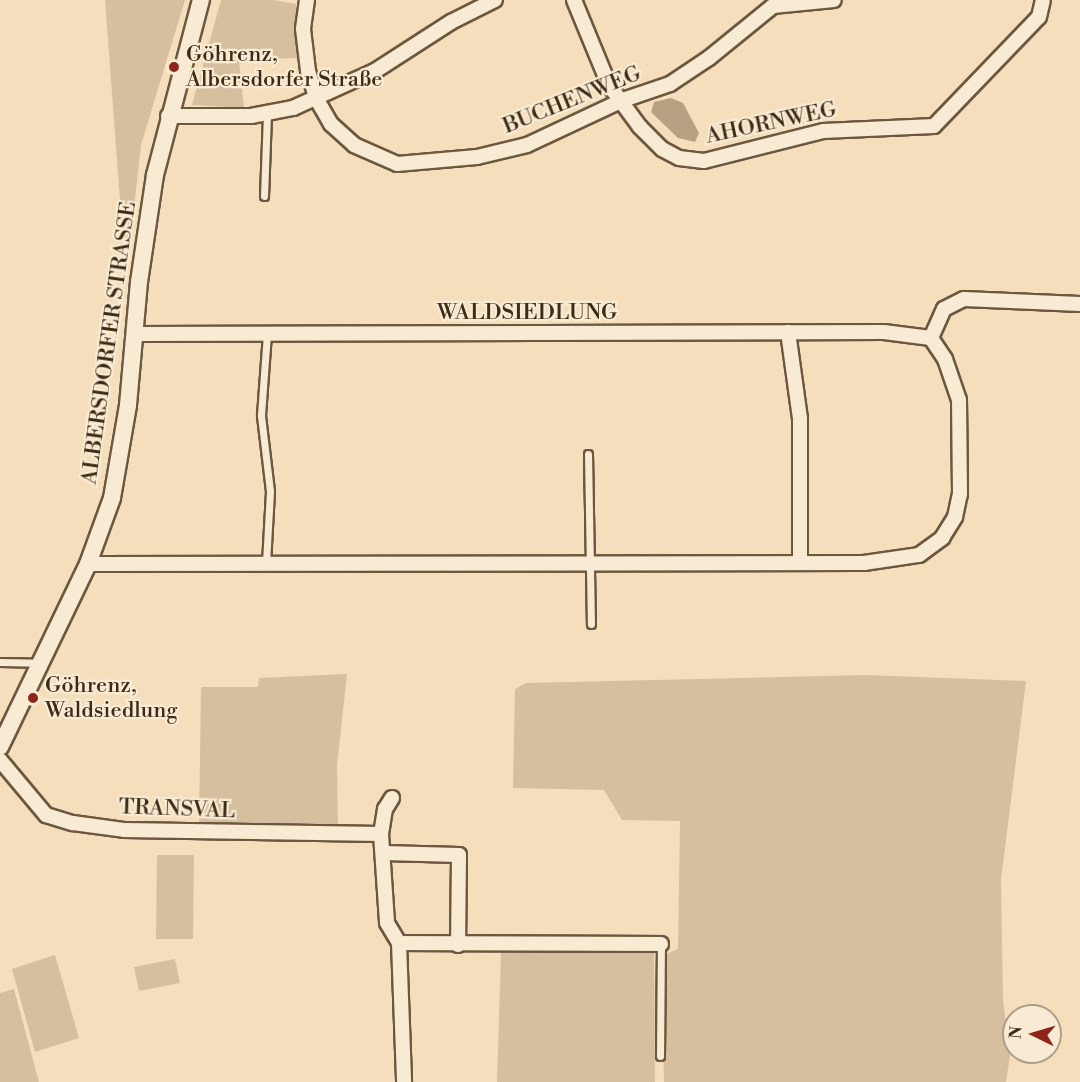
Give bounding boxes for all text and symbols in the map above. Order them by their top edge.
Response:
place label: Göhrenz, Albersdorfer Straße [186,41,382,92]
marker: Göhrenz, Albersdorfer Straße [167,60,181,74]
street label: BUCHENWEG [499,60,645,140]
street label: AHORNWEG [703,96,839,150]
street label: ALBERSDORFER STRASSE [76,200,142,486]
street label: WALDSIEDLUNG [437,300,617,326]
place label: Göhrenz, Waldsiedlung [45,672,178,724]
marker: Göhrenz, Waldsiedlung [26,691,40,705]
street label: TRANSVAL [118,794,236,824]
north arrow [1002,1004,1062,1064]
text: N [1006,1025,1027,1040]

